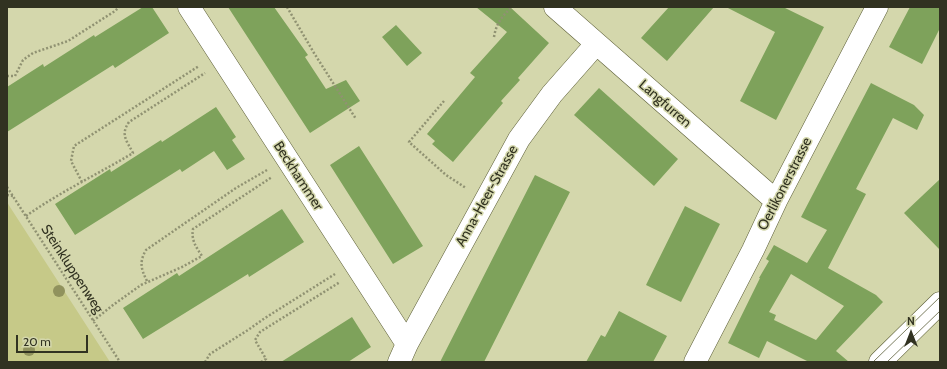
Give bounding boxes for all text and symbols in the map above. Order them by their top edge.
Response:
street label: Langfurren [635,77,695,131]
street label: Oerlikonerstrasse [754,135,816,233]
street label: Beckhammer [270,138,326,214]
street label: Anna-Heer-Strasse [452,142,522,250]
street label: Steinkluppenweg [37,222,107,316]
north arrow [891,313,931,353]
text: N [907,314,915,328]
scale bar [18,327,90,353]
text: 20 m [23,334,51,349]

